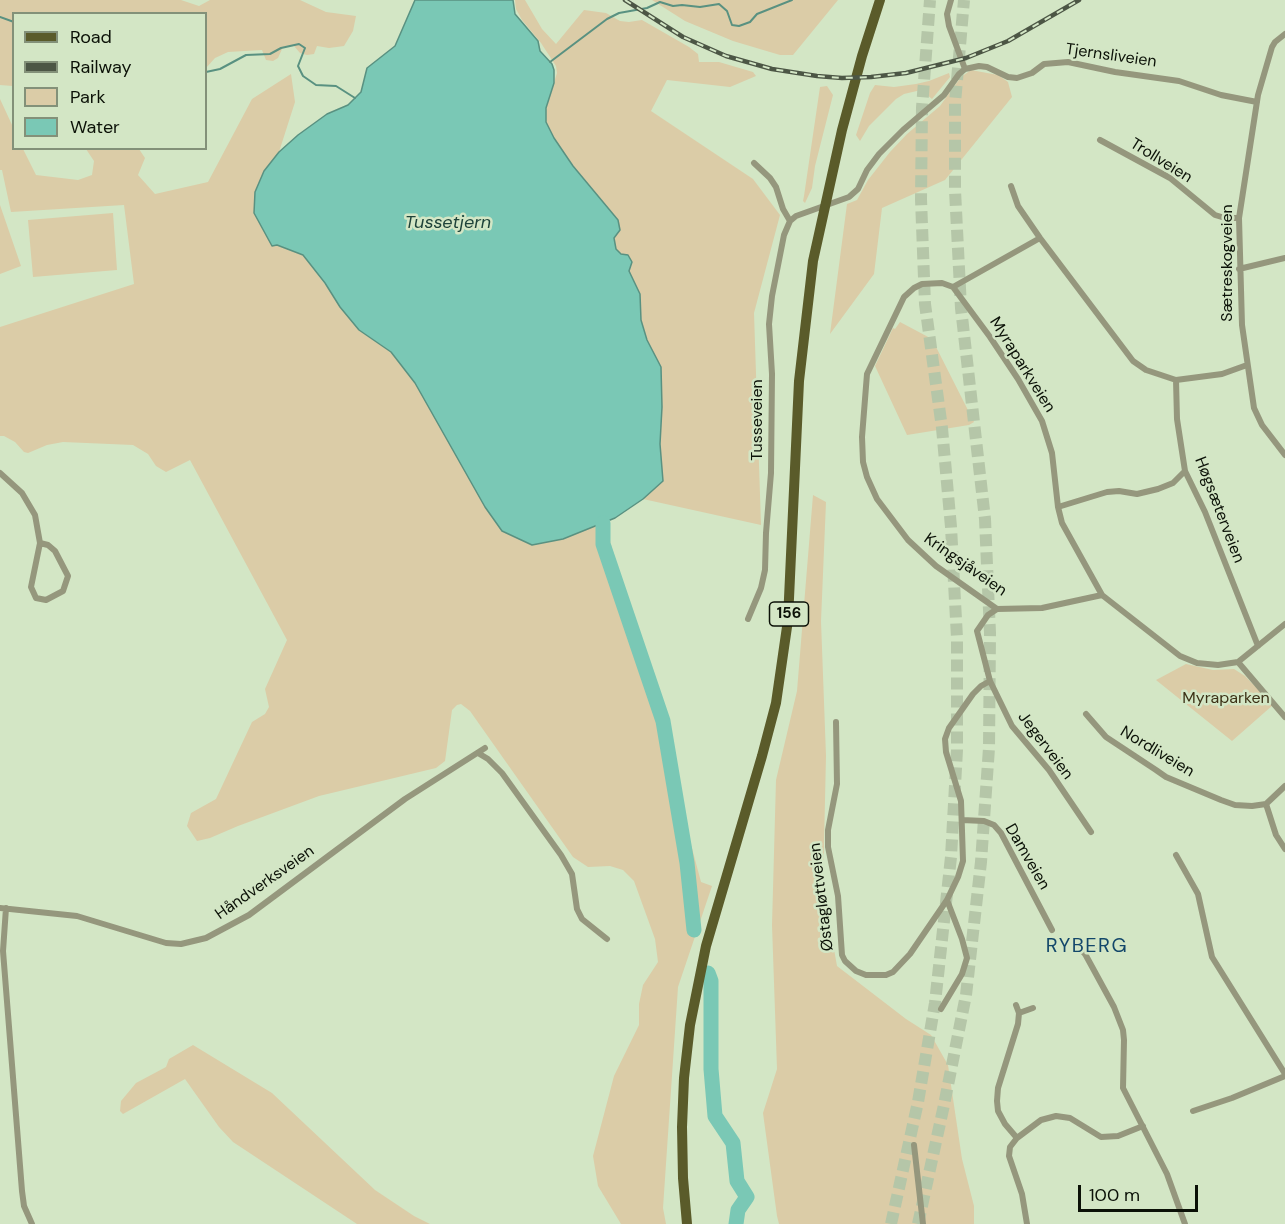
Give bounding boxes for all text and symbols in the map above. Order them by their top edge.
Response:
legend [12,12,207,150]
text: Road [70,25,112,49]
street label: Tjernsliveien [1064,40,1158,72]
text: Railway [70,55,132,79]
text: Park [70,85,106,109]
text: Water [70,115,120,139]
street label: Trollveien [1126,134,1196,188]
street label: Sætreskogveien [1218,204,1238,322]
water label: Tussetjern [405,212,491,234]
street label: Myraparkveien [985,314,1059,416]
street label: Tusseveien [748,379,768,461]
street label: Høgsæterveien [1190,454,1248,566]
street label: Kringsjåveien [920,529,1010,601]
road number: 156 [770,602,808,626]
park label: Myraparken [1182,689,1270,709]
street label: Jegerveien [1013,708,1077,784]
street label: Nordliveien [1117,722,1197,782]
street label: Damveien [1000,821,1054,893]
street label: Håndverksveien [212,842,318,924]
street label: Østagløttveien [806,842,838,952]
district label: RYBERG [1046,935,1128,959]
scale bar [1081,1173,1201,1211]
text: 100 m [1089,1183,1140,1207]

